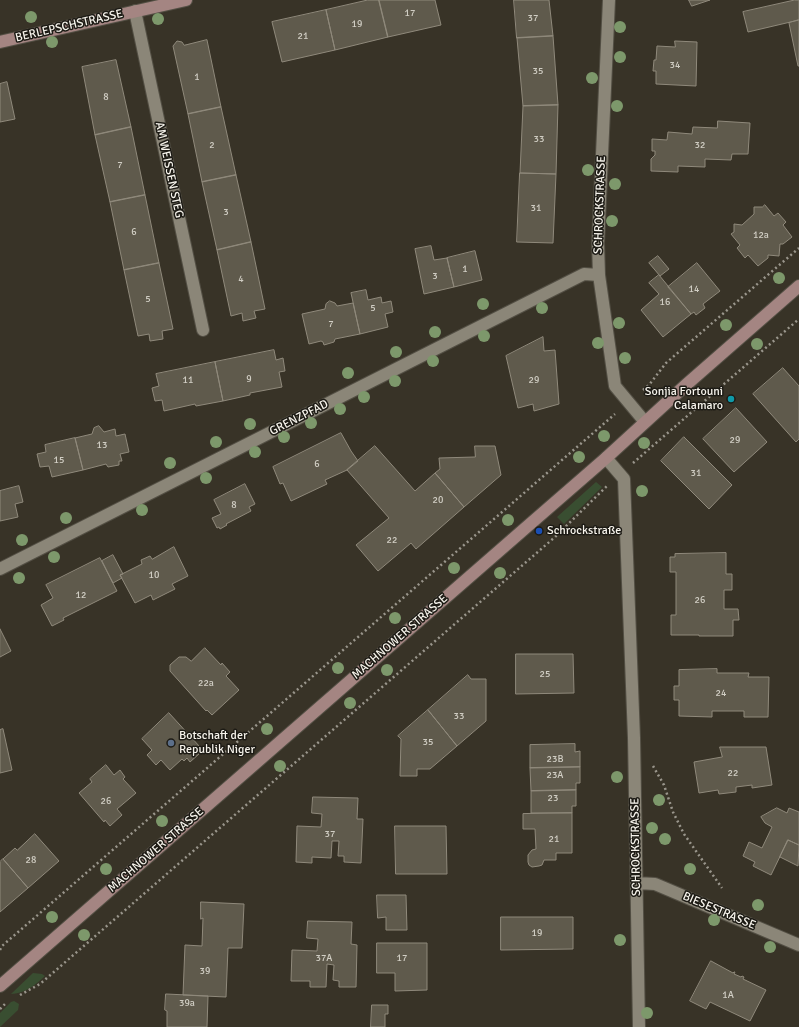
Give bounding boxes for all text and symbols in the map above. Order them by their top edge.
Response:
street label: BERLEPSCHSTRASSE [14,7,124,45]
house number: 17 [405,7,415,19]
house number: 37 [528,12,538,24]
house number: 19 [352,18,362,30]
house number: 21 [298,30,308,42]
house number: 34 [670,59,680,71]
house number: 35 [533,65,543,77]
house number: 1 [194,71,200,83]
house number: 8 [103,91,109,103]
street label: AM WEISSEN STEG [152,121,186,219]
house number: 33 [534,133,544,145]
house number: 2 [209,139,215,151]
house number: 32 [695,139,705,151]
street label: SCHROCKSTRASSE [591,156,609,254]
house number: 7 [117,159,123,171]
house number: 31 [531,202,541,214]
house number: 3 [223,206,229,218]
house number: 6 [131,226,137,238]
house number: 12a [753,229,769,241]
house number: 1 [462,263,468,275]
house number: 3 [432,270,438,282]
house number: 4 [238,273,244,285]
house number: 14 [689,283,699,295]
house number: 5 [145,293,151,305]
house number: 16 [660,296,670,308]
house number: 5 [370,302,376,314]
house number: 7 [328,318,334,330]
house number: 9 [246,373,252,385]
house number: 11 [183,374,193,386]
house number: 29 [529,374,539,386]
place label: Sonjia Fortouni Calamaro [645,385,723,413]
marker: Sonjia Fortouni Calamaro [726,394,736,404]
street label: GRENZPFAD [267,397,331,439]
house number: 29 [730,434,740,446]
house number: 13 [97,439,107,451]
house number: 15 [54,454,64,466]
house number: 6 [314,458,320,470]
house number: 31 [691,467,701,479]
house number: 20 [433,494,443,506]
house number: 8 [231,499,237,511]
place label: Schrockstraße [547,524,621,538]
marker: Schrockstraße [534,526,544,536]
house number: 22 [387,534,397,546]
house number: 10 [149,569,159,581]
house number: 12 [76,589,86,601]
street label: MACHNOWER STRASSE [349,592,451,682]
house number: 26 [695,594,705,606]
house number: 25 [540,668,550,680]
house number: 22a [198,677,214,689]
house number: 24 [716,687,726,699]
house number: 33 [454,710,464,722]
place label: Botschaft der Republik Niger [179,729,255,757]
house number: 35 [423,736,433,748]
marker: Botschaft der Republik Niger [166,738,176,748]
house number: 23B [547,753,563,765]
house number: 22 [728,767,738,779]
house number: 23A [547,769,563,781]
house number: 23 [548,792,558,804]
house number: 26 [101,795,111,807]
street label: SCHROCKSTRASSE [628,798,644,896]
street label: MACHNOWER STRASSE [105,805,207,895]
house number: 37 [325,828,335,840]
house number: 21 [549,833,559,845]
house number: 28 [26,854,36,866]
street label: BIESESTRASSE [680,889,758,933]
house number: 19 [532,927,542,939]
house number: 37A [316,952,332,964]
house number: 17 [397,952,407,964]
house number: 39 [200,965,210,977]
house number: 1A [722,989,734,1001]
house number: 39a [179,997,195,1009]

